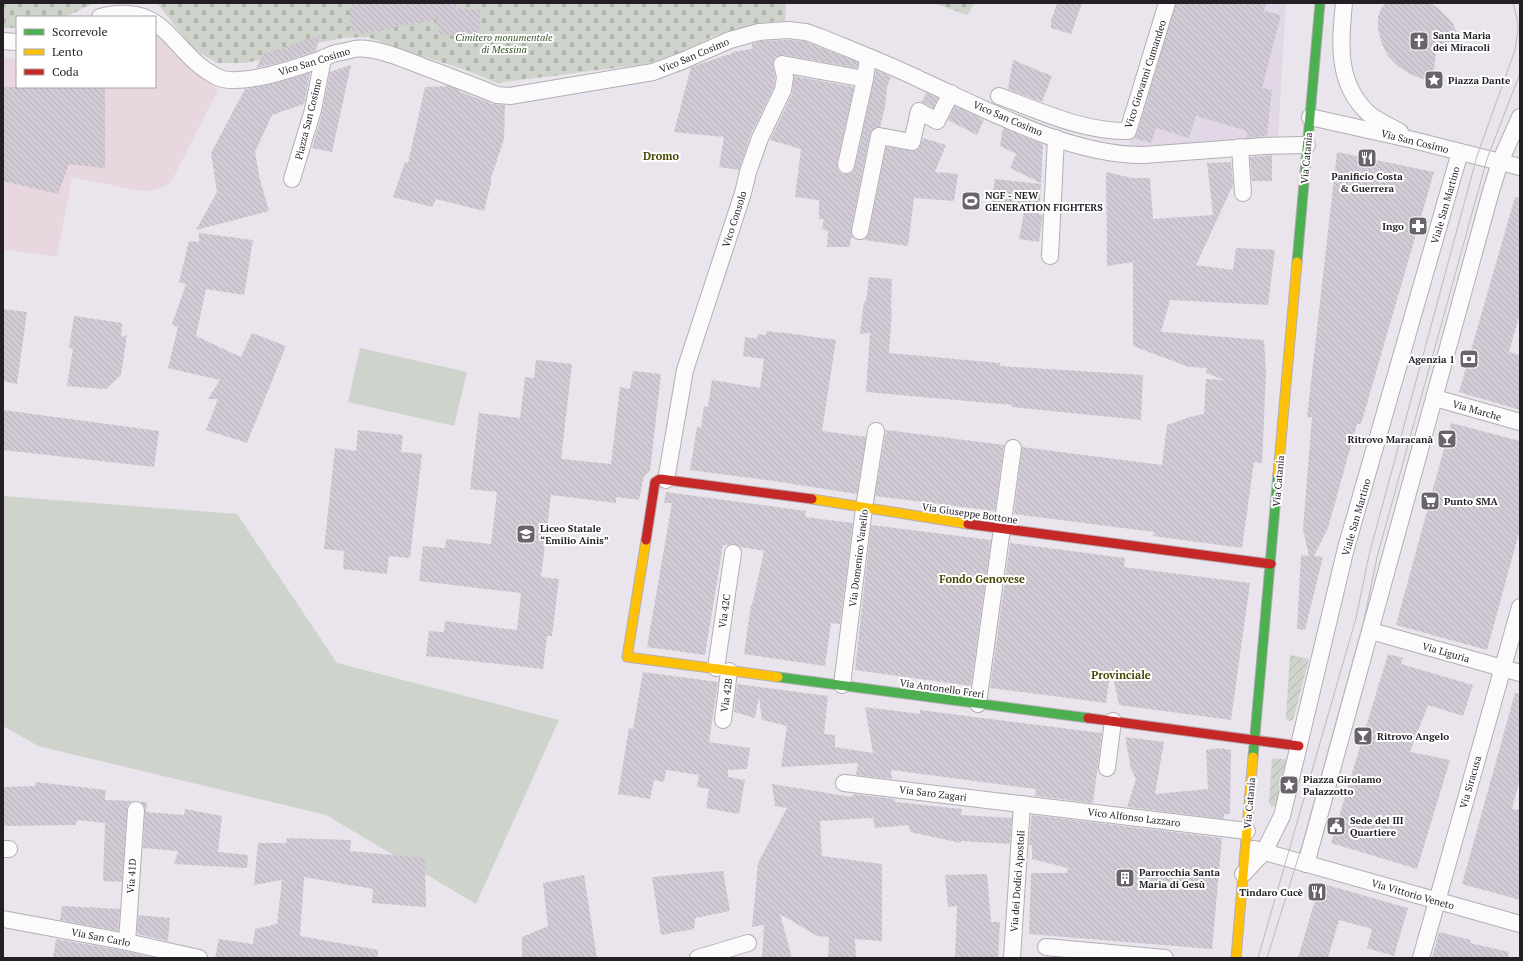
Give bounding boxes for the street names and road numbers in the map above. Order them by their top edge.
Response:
street label: Vico Giovanni Cumandeo [1122,18,1169,130]
street label: Vico San Cosimo [657,35,731,76]
street label: Vico San Cosimo [277,44,352,79]
street label: Piazza San Cosimo [292,77,325,161]
street label: Vico San Cosimo [971,98,1045,139]
street label: Via San Cosimo [1380,127,1451,156]
street label: Via Catania [1298,132,1315,184]
street label: Viale San Martino [1428,164,1463,245]
street label: Vico Consolo [719,189,750,249]
street label: Via Marche [1451,397,1503,424]
street label: Via Catania [1270,455,1287,507]
street label: Viale San Martino [1339,476,1374,557]
street label: Via Giuseppe Bottone [921,500,1019,527]
street label: Via Domenico Vanello [846,508,871,608]
street label: Via 42C [716,593,733,629]
street label: Via Liguria [1421,640,1471,665]
street label: Via Antonello Freri [899,676,985,701]
street label: Via 42B [718,677,735,713]
street label: Via Siracusa [1457,754,1484,810]
street label: Via Catania [1241,777,1258,829]
street label: Via Saro Zagari [898,783,967,804]
street label: Vico Alfonso Lazzaro [1087,805,1182,830]
street label: Via dei Dodici Apostoli [1007,830,1028,932]
street label: Via 41D [124,858,139,894]
street label: Via Vittorio Veneto [1370,876,1456,913]
street label: Via San Carlo [70,925,132,950]

